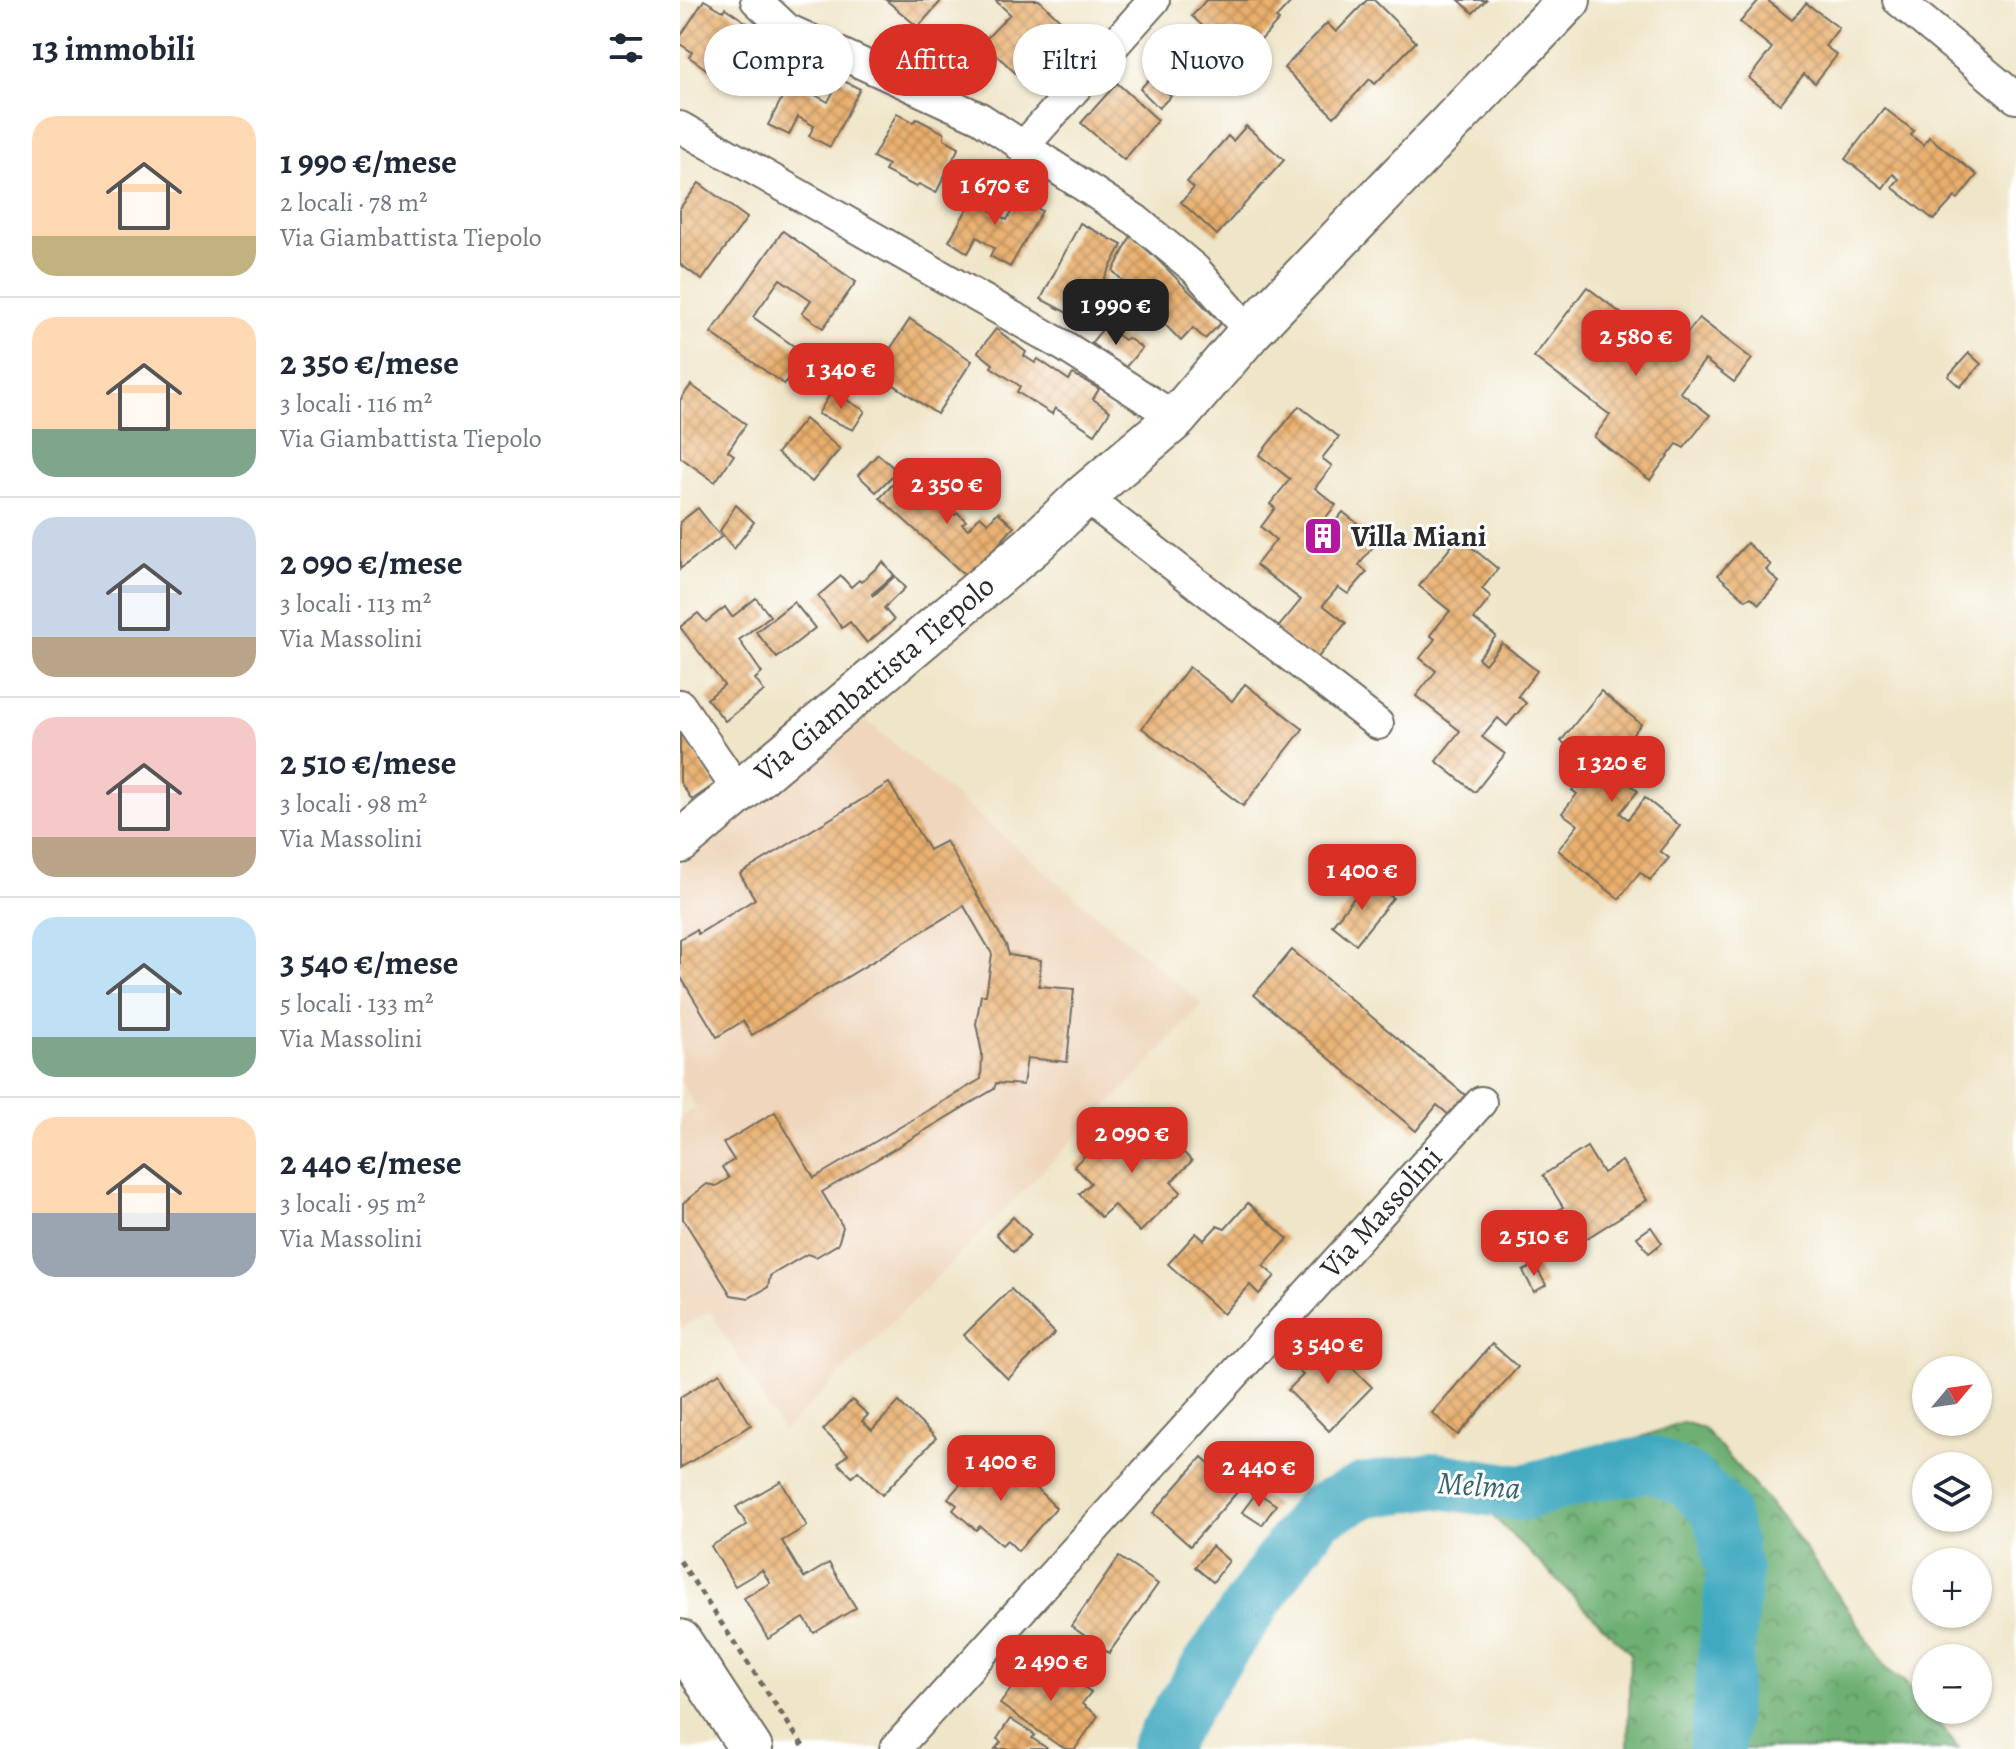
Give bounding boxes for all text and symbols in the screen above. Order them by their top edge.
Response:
chip: Compra [704,24,853,96]
chip: Affitta [869,24,997,96]
chip: Filtri [1013,24,1126,96]
chip: Nuovo [1142,24,1272,96]
text: 13 immobili [32,25,195,72]
icon: filters [604,26,648,70]
text: 1 990 €/mese [280,138,457,185]
icon: home [96,148,192,244]
pin: 1 670 € [921,159,1069,227]
text: 1 670 € [960,167,1030,202]
text: 2 locali · 78 m² [280,185,428,220]
text: Via Giambattista Tiepolo [280,220,542,255]
pin: 1 990 € [1042,279,1190,347]
text: 1 990 € [1081,287,1151,322]
pin: 2 580 € [1562,310,1710,378]
text: 2 580 € [1599,318,1673,353]
text: 2 350 €/mese [280,339,459,386]
pin: 1 340 € [767,343,915,411]
icon: home [96,349,192,445]
text: 1 340 € [806,351,876,386]
text: 3 locali · 116 m² [280,386,432,421]
text: Via Giambattista Tiepolo [280,421,542,456]
pin: 2 350 € [873,458,1021,526]
text: 2 350 € [911,466,983,501]
building icon: Villa Miani [1302,515,1344,557]
place label: Villa Miani [1350,516,1487,556]
text: 2 090 €/mese [280,539,463,586]
icon: home [96,549,192,645]
street label: Via Giambattista Tiepolo [745,566,1003,792]
text: 3 locali · 113 m² [280,586,431,621]
text: Via Massolini [280,621,422,656]
pin: 1 320 € [1538,736,1686,804]
text: 2 510 €/mese [280,739,457,786]
text: 1 320 € [1577,744,1647,779]
icon: home [96,749,192,845]
text: 3 locali · 98 m² [280,786,427,821]
text: Via Massolini [280,821,422,856]
pin: 1 400 € [1288,844,1436,912]
text: 1 400 € [1326,852,1398,887]
text: 3 540 €/mese [280,939,459,986]
icon: home [96,949,192,1045]
text: 5 locali · 133 m² [280,986,433,1021]
text: Via Massolini [280,1021,422,1056]
pin: 2 090 € [1058,1107,1206,1175]
text: 2 090 € [1095,1115,1169,1150]
street label: Via Massolini [1310,1138,1451,1287]
text: 2 440 €/mese [280,1139,462,1186]
icon: home [96,1149,192,1245]
text: 3 locali · 95 m² [280,1186,426,1221]
pin: 2 510 € [1460,1210,1608,1278]
text: 2 510 € [1499,1218,1569,1253]
text: Via Massolini [280,1221,422,1256]
pin: 3 540 € [1254,1318,1402,1386]
text: 3 540 € [1292,1326,1364,1361]
north arrow [1912,1356,1992,1436]
map controls [1912,1356,1992,1724]
pin: 1 400 € [927,1435,1075,1503]
pin: 2 440 € [1185,1441,1333,1509]
text: 1 400 € [965,1443,1037,1478]
text: 2 440 € [1222,1449,1296,1484]
button: layers [1912,1452,1992,1532]
water label: Melma [1436,1460,1522,1510]
button: + [1912,1548,1992,1628]
pin: 2 490 € [977,1635,1125,1703]
text: 2 490 € [1014,1643,1088,1678]
button: − [1912,1644,1992,1724]

